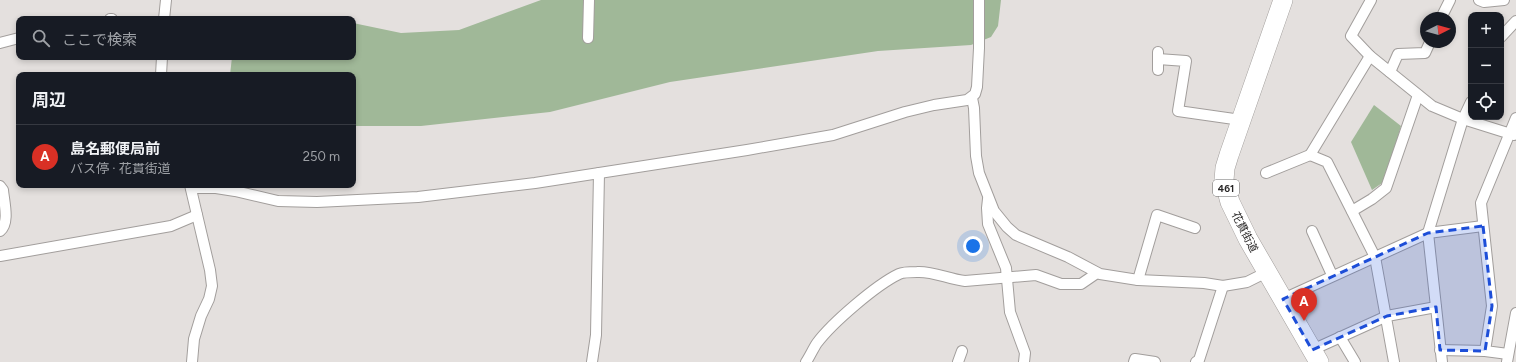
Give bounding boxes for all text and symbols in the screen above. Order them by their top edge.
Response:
north arrow [1420,12,1456,48]
map controls [1468,12,1504,120]
button: + [1468,12,1504,48]
search box [16,16,356,60]
icon: search [30,27,52,49]
text: ここで検索 [62,31,137,49]
button: − [1468,48,1504,84]
button: locate [1468,84,1504,120]
text: 周辺 [32,90,66,110]
text: 島名郵便局前 [70,140,160,158]
text: A [40,149,50,164]
text: 250 m [303,149,340,164]
text: バス停 · 花貫街道 [70,161,171,176]
road number: 461 [1213,180,1239,196]
street label: 花貫街道 [1229,210,1260,255]
your location [963,236,983,256]
pin: A [1291,288,1317,321]

